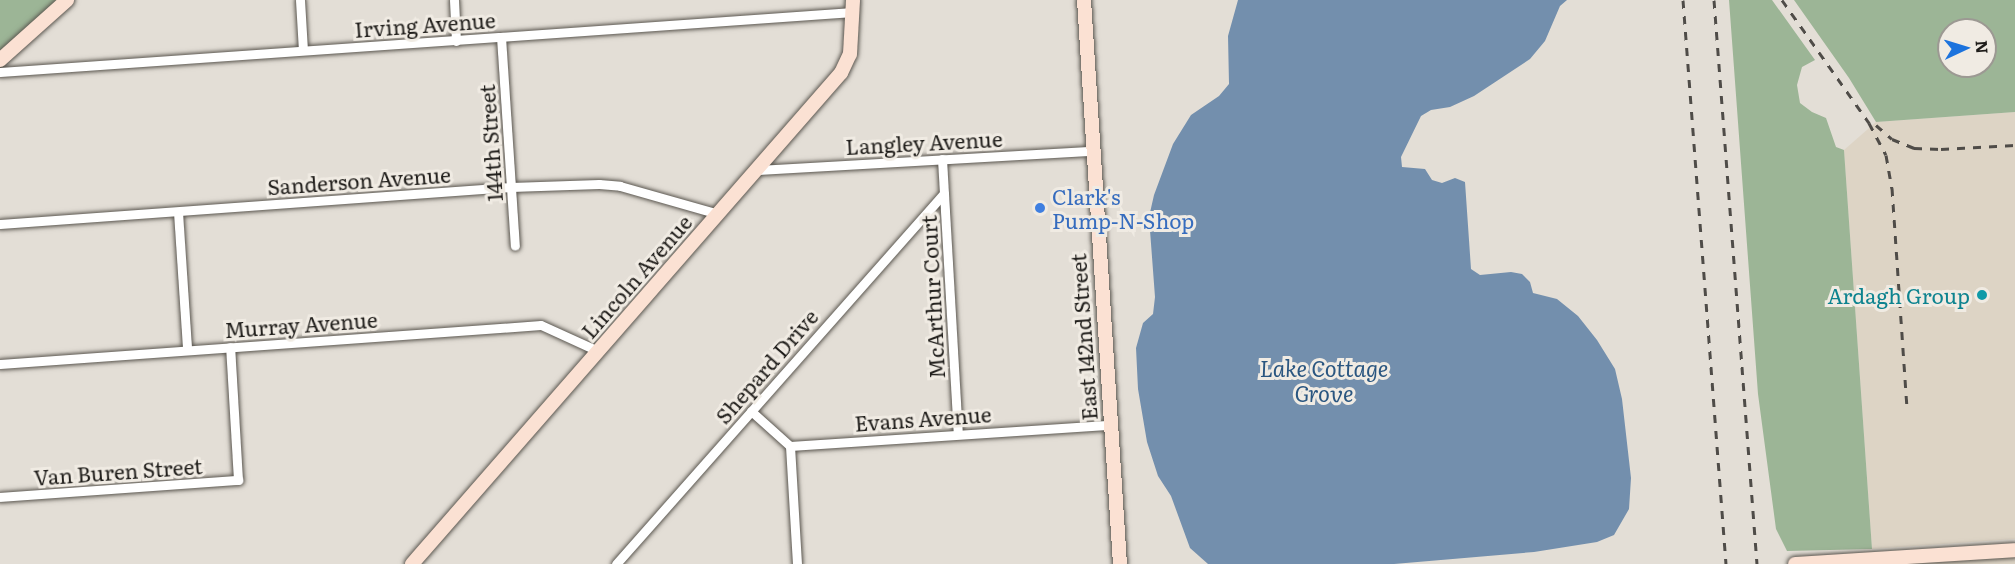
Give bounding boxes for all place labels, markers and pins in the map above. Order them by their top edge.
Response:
place label: Clark's Pump-N-Shop [1052,183,1194,233]
marker: Clark's Pump-N-Shop [1033,201,1047,215]
place label: Ardagh Group [1828,282,1970,308]
marker: Ardagh Group [1975,288,1989,302]

